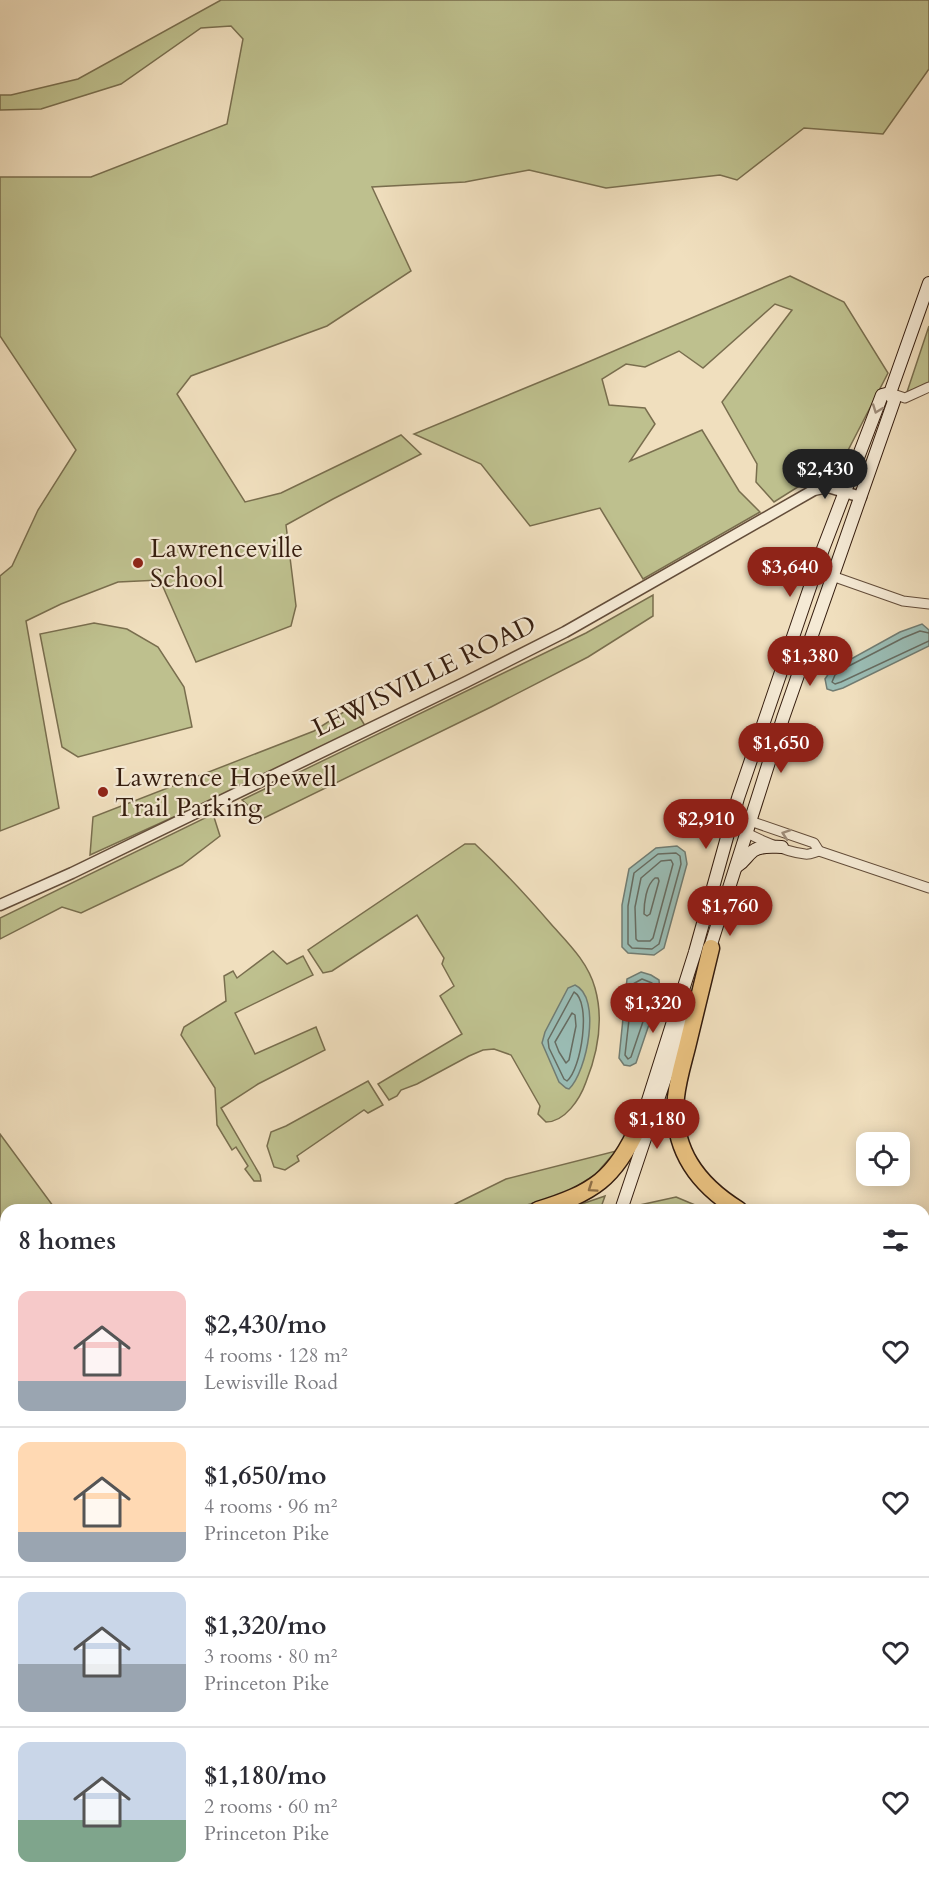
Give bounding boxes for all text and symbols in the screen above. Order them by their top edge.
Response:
one-way arrow [872,403,885,414]
pin: $2,430 [776,449,874,500]
text: $2,430 [796,455,854,482]
place label: Lawrenceville School [150,531,303,596]
pin: $3,640 [741,547,839,598]
text: $3,640 [761,553,819,580]
marker: Lawrenceville School [131,556,145,570]
street label: LEWISVILLE ROAD [306,607,542,745]
pin: $1,380 [761,636,859,687]
text: $1,380 [781,642,839,669]
pin: $1,650 [732,723,830,774]
text: $1,650 [752,729,810,756]
place label: Lawrence Hopewell Trail Parking [115,760,337,825]
marker: Lawrence Hopewell Trail Parking [96,785,110,799]
pin: $2,910 [657,799,755,850]
text: $2,910 [677,805,735,832]
one-way arrow [781,828,792,841]
pin: $1,760 [681,886,779,937]
text: $1,760 [701,892,759,919]
pin: $1,320 [604,983,702,1034]
text: $1,320 [624,989,682,1016]
pin: $1,180 [608,1099,706,1150]
text: $1,180 [628,1105,686,1132]
map controls [856,1132,910,1186]
button: locate [856,1132,910,1186]
one-way arrow [588,1180,599,1191]
text: 8 homes [18,1223,116,1258]
icon: filters [879,1224,912,1257]
text: $2,430/mo [204,1307,327,1342]
icon: home [66,1315,138,1387]
icon: heart [879,1335,912,1368]
text: 4 rooms · 128 m² [204,1342,348,1369]
text: Lewisville Road [204,1369,338,1396]
text: $1,650/mo [204,1458,327,1493]
icon: home [66,1466,138,1538]
icon: heart [879,1486,912,1519]
text: 4 rooms · 96 m² [204,1493,337,1520]
text: Princeton Pike [204,1520,329,1547]
text: $1,320/mo [204,1608,327,1643]
icon: home [66,1616,138,1688]
icon: heart [879,1636,912,1669]
text: 3 rooms · 80 m² [204,1643,337,1670]
text: Princeton Pike [204,1670,329,1697]
text: $1,180/mo [204,1758,327,1793]
icon: home [66,1766,138,1838]
icon: heart [879,1786,912,1819]
text: 2 rooms · 60 m² [204,1793,337,1820]
text: Princeton Pike [204,1820,329,1847]

